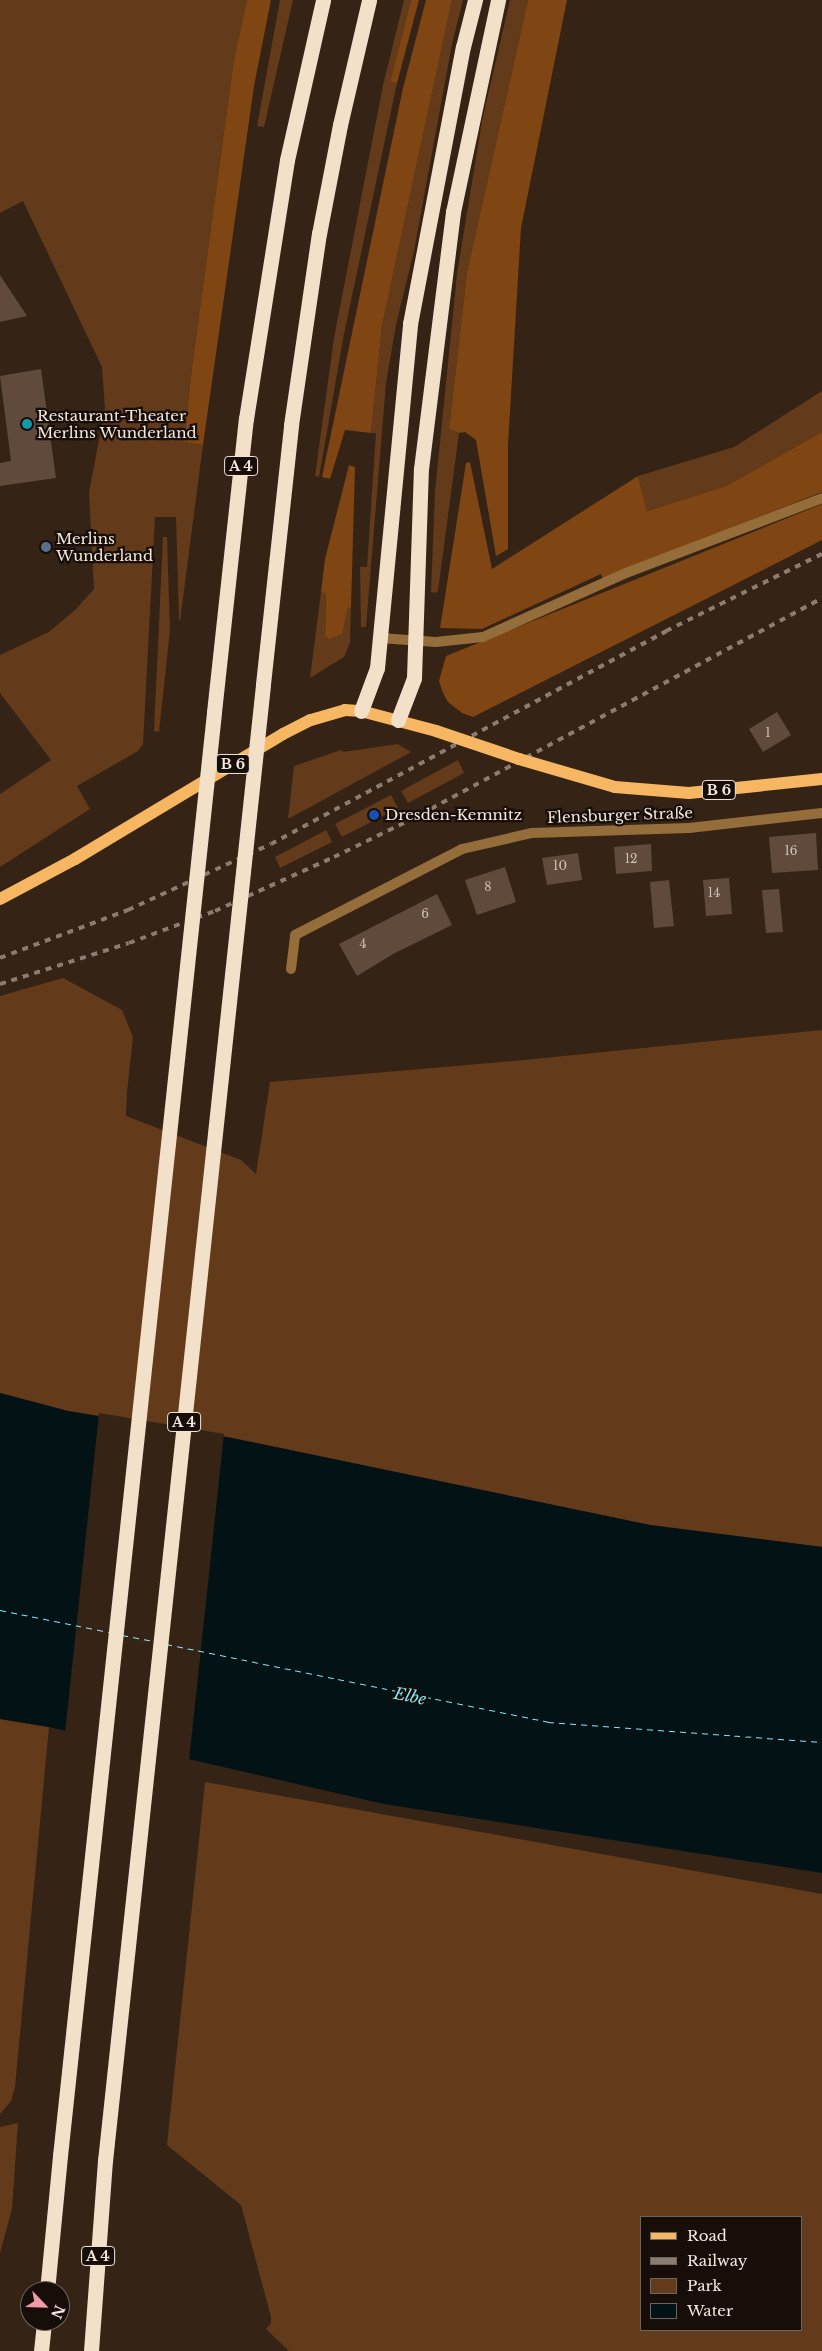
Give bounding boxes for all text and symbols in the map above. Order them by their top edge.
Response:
place label: Restaurant-Theater Merlins Wunderland [37,406,197,441]
marker: Restaurant-Theater Merlins Wunderland [21,418,33,430]
road number: A 4 [224,454,258,478]
place label: Merlins Wunderland [56,529,153,564]
marker: Merlins Wunderland [40,541,52,553]
house number: 1 [765,726,771,740]
road number: B 6 [216,752,250,776]
road number: B 6 [702,778,736,802]
street label: Flensburger Straße [547,803,693,827]
place label: Dresden-Kemnitz [385,806,522,824]
marker: Dresden-Kemnitz [367,808,381,822]
house number: 16 [784,844,798,858]
house number: 12 [625,852,637,866]
house number: 10 [553,859,567,873]
house number: 8 [484,880,492,894]
house number: 14 [708,886,720,900]
house number: 6 [421,907,429,921]
house number: 4 [359,937,367,951]
road number: A 4 [166,1410,202,1434]
water label: Elbe [392,1683,428,1709]
legend [640,2216,802,2331]
text: Road [687,2226,727,2245]
road number: A 4 [80,2244,116,2268]
text: Railway [687,2251,747,2270]
text: Park [687,2276,722,2295]
north arrow [20,2281,70,2331]
text: Water [687,2301,733,2320]
text: N [47,2302,69,2321]

